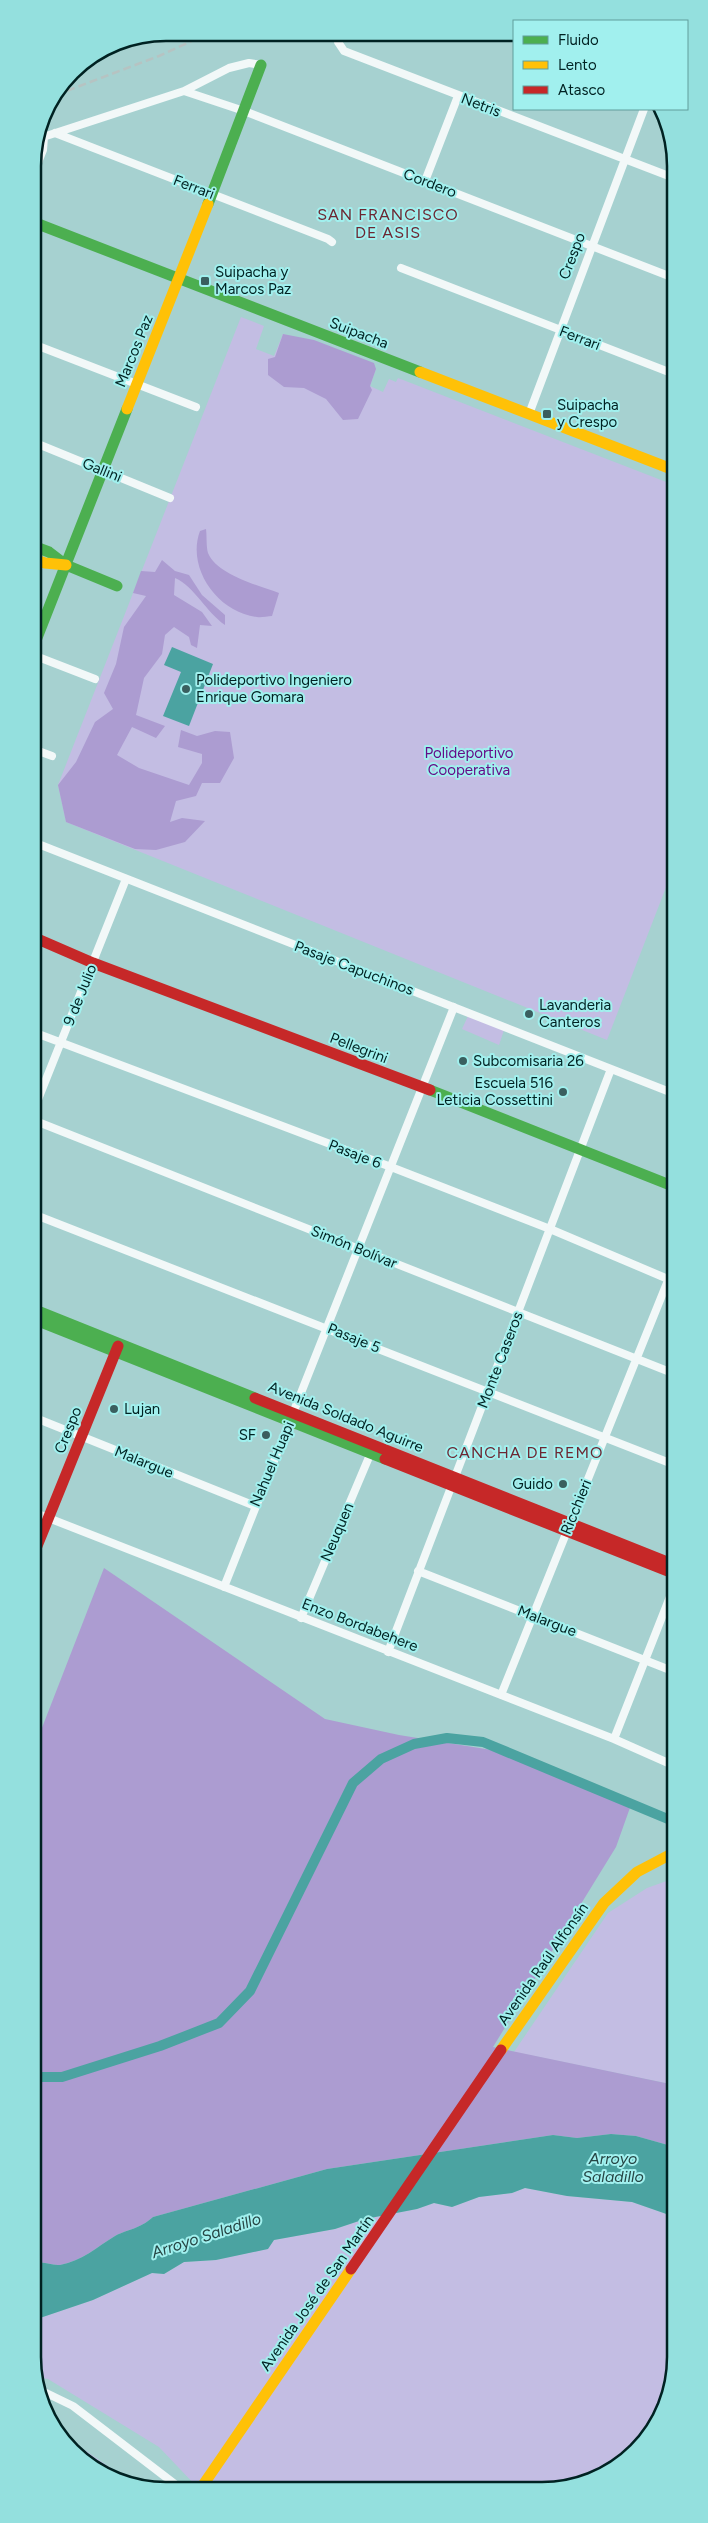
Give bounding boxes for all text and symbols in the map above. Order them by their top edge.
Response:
legend [513,20,688,110]
text: Fluido [558,31,599,49]
text: Lento [558,56,597,74]
text: Atasco [558,81,606,99]
street label: Netris [459,89,503,121]
street label: Cordero [401,165,459,201]
street label: Ferrari [171,171,217,203]
district label: SAN FRANCISCO DE ASIS [317,205,459,242]
street label: Crespo [555,230,589,282]
place label: Suipacha y Marcos Paz [215,263,291,298]
marker: Suipacha y Marcos Paz [199,275,211,287]
street label: Marcos Paz [111,312,157,390]
street label: Suipacha [327,314,391,352]
street label: Ferrari [557,322,603,354]
place label: Suipacha y Crespo [557,396,619,431]
marker: Suipacha y Crespo [541,408,553,420]
street label: Gallini [80,454,124,486]
place label: Polideportivo Ingeniero Enrique Gomara [196,671,352,706]
marker: Polideportivo Ingeniero Enrique Gomara [180,683,192,695]
park label: Polideportivo Cooperativa [424,744,514,779]
street label: Pasaje Capuchinos [292,937,416,999]
street label: 9 de Julio [60,961,101,1028]
place label: Lavanderìa Canteros [539,996,611,1031]
marker: Lavanderìa Canteros [523,1008,535,1020]
street label: Pellegrini [327,1029,391,1067]
place label: Subcomisaria 26 [473,1052,584,1070]
marker: Subcomisaria 26 [457,1055,469,1067]
place label: Escuela 516 Leticia Cossettini [437,1074,554,1109]
marker: Escuela 516 Leticia Cossettini [557,1086,569,1098]
street label: Pasaje 6 [326,1136,384,1172]
street label: Simón Bolívar [308,1222,400,1272]
street label: Monte Caseros [473,1309,527,1411]
street label: Pasaje 5 [325,1319,383,1357]
street label: Avenida Soldado Aguirre [266,1378,426,1456]
place label: Lujan [124,1400,160,1418]
marker: Lujan [108,1403,120,1415]
street label: Crespo [51,1404,86,1456]
street label: Nahuel Huapi [246,1419,298,1509]
place label: SF [239,1426,256,1444]
marker: SF [260,1429,272,1441]
street label: Malargue [112,1442,176,1482]
district label: CANCHA DE REMO [447,1443,603,1462]
place label: Guido [512,1475,553,1493]
street label: Ricchieri [557,1477,595,1537]
marker: Guido [557,1478,569,1490]
street label: Neuquen [317,1500,357,1564]
street label: Enzo Bordabehere [299,1595,421,1655]
street label: Malargue [515,1602,579,1640]
street label: Avenida Raúl Alfonsín [494,1899,592,2029]
water label: Arroyo Saladillo [582,2149,644,2186]
water label: Arroyo Saladillo [148,2209,263,2262]
street label: Avenida José de San Martín [256,2212,378,2374]

